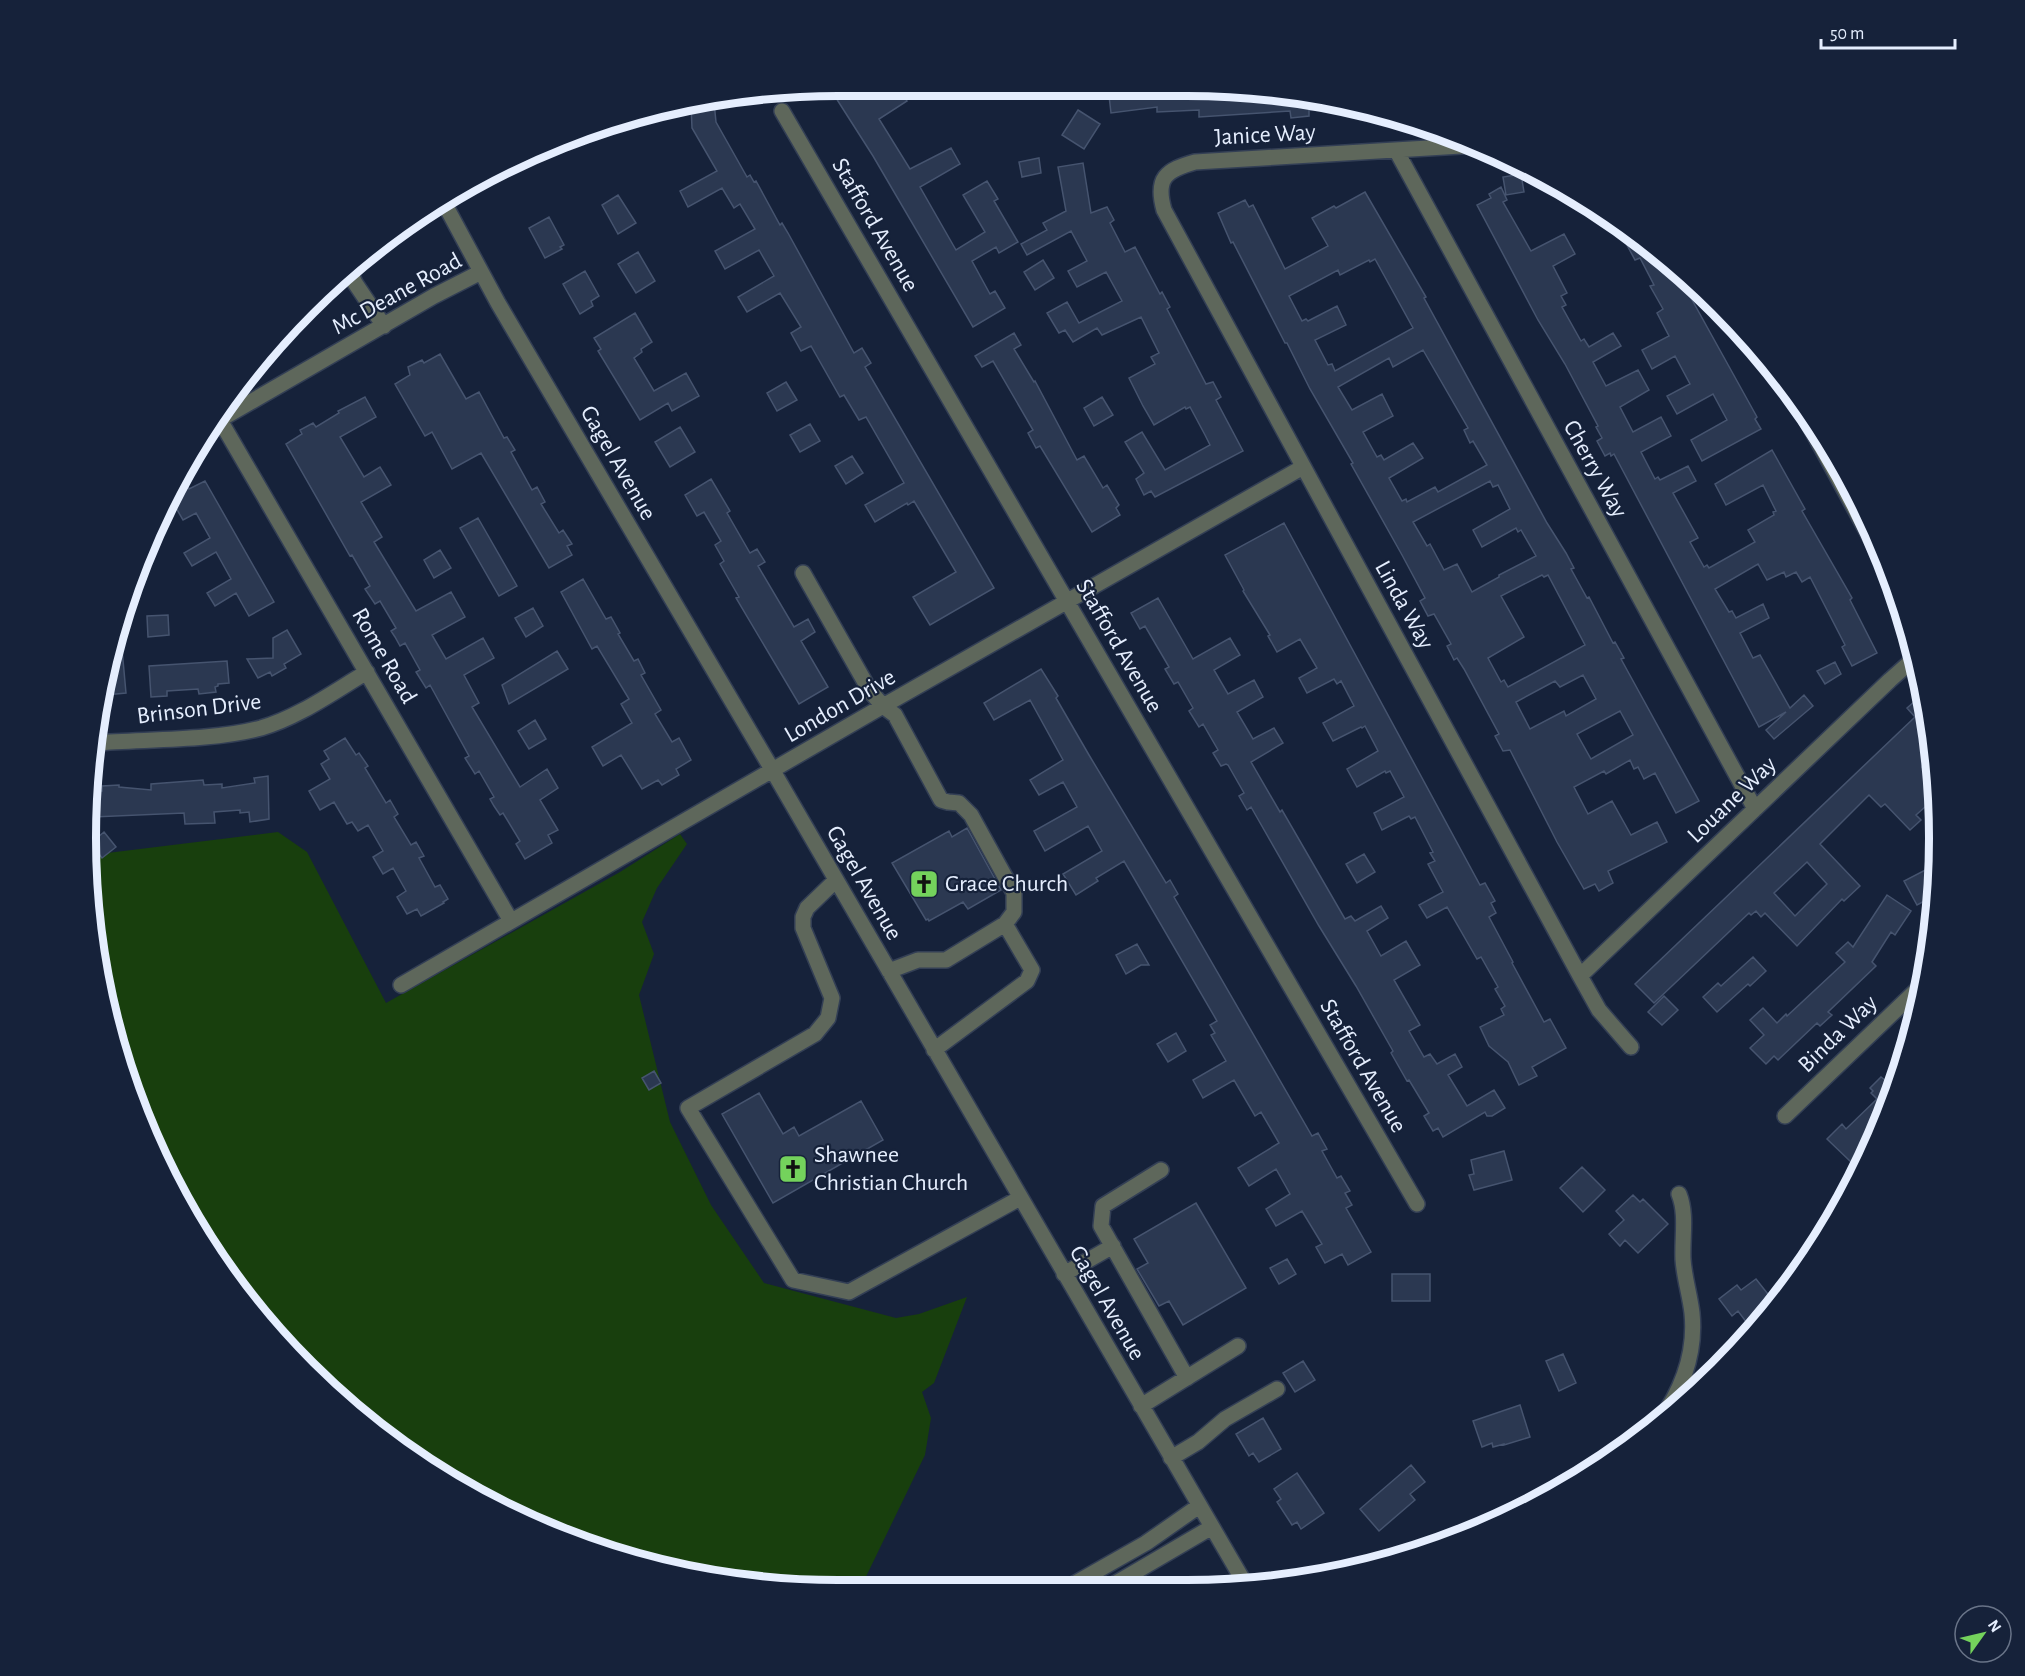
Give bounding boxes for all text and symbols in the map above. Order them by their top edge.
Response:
scale bar [1821,12,1954,50]
text: 50 m [1830,25,1864,43]
street label: Janice Way [1214,120,1316,150]
street label: Stafford Avenue [827,154,923,296]
street label: Mc Deane Road [328,249,466,339]
street label: Gagel Avenue [576,402,660,524]
street label: Cherry Way [1559,416,1631,522]
street label: Linda Way [1370,557,1438,653]
street label: Stafford Avenue [1071,575,1167,717]
street label: Rome Road [347,604,421,708]
street label: London Drive [780,665,900,747]
street label: Brinson Drive [135,689,263,729]
street label: Louane Way [1683,752,1781,848]
street label: Gagel Avenue [822,822,906,944]
church icon: Grace Church [908,868,940,900]
place label: Grace Church [945,872,1068,896]
street label: Binda Way [1794,991,1882,1077]
street label: Stafford Avenue [1315,995,1411,1137]
place label: Shawnee Christian Church [814,1143,968,1195]
church icon: Shawnee Christian Church [777,1153,809,1185]
street label: Gagel Avenue [1065,1242,1149,1364]
north arrow [1953,1604,2013,1664]
text: N [1985,1617,2004,1635]

